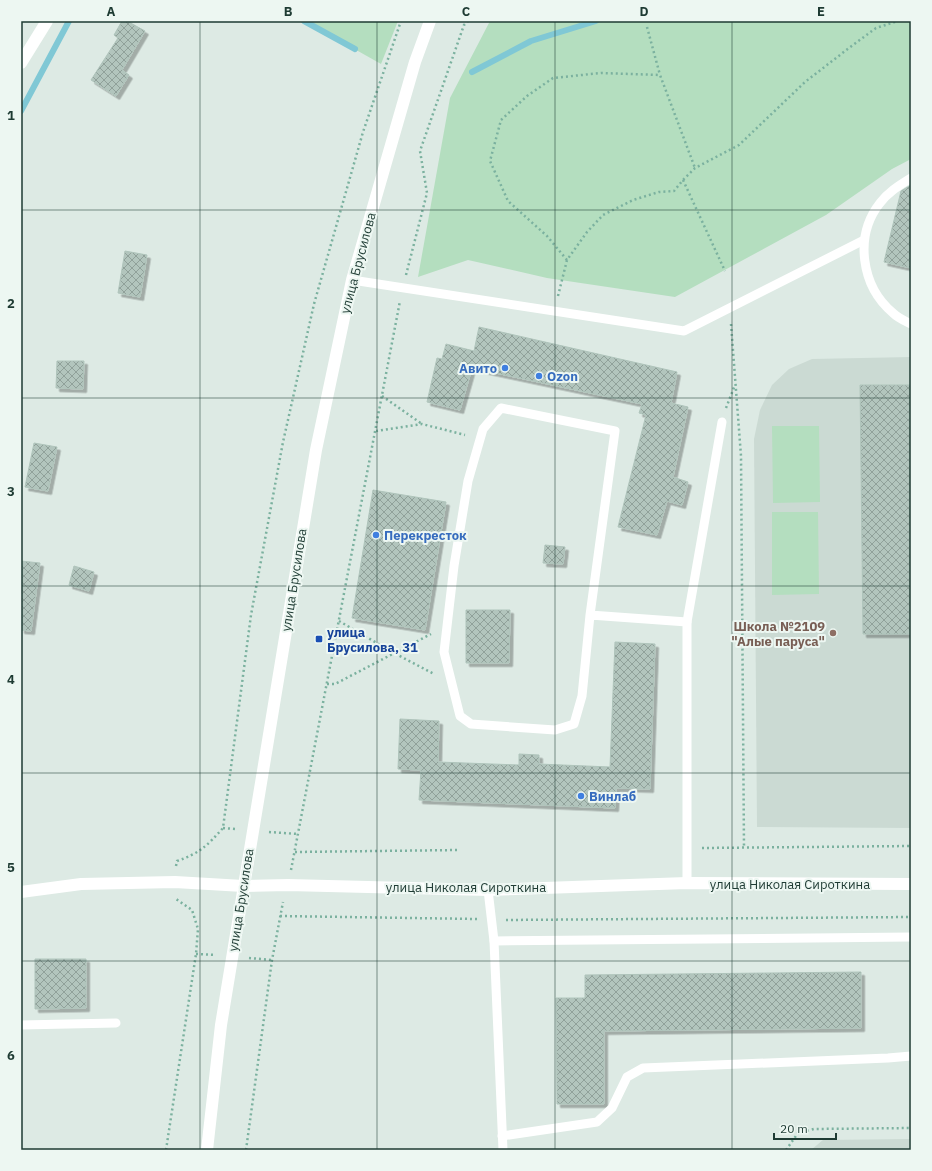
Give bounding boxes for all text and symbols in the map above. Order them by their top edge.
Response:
text: A [107,3,116,20]
text: B [284,3,293,20]
text: C [462,3,471,20]
text: D [639,3,649,20]
text: E [817,3,825,20]
text: 1 [7,107,15,124]
street label: улица Брусилова [336,210,380,315]
text: 2 [7,295,15,312]
place label: Авито [459,360,497,377]
marker: Авито [500,363,510,373]
place label: Ozon [547,368,578,385]
marker: Ozon [534,371,544,381]
text: 3 [7,483,15,500]
street label: улица Брусилова [277,527,311,633]
place label: Перекресток [384,527,467,544]
marker: Перекресток [371,530,381,540]
place label: Школа №2109 "Алые паруса" [731,618,825,650]
place label: улица Брусилова, 31 [327,624,418,656]
marker: Школа №2109 "Алые паруса" [828,628,838,638]
marker: улица Брусилова, 31 [314,634,324,644]
text: 4 [7,671,15,688]
place label: Винлаб [589,788,636,805]
marker: Винлаб [576,791,586,801]
street label: улица Брусилова [224,847,258,953]
text: 5 [7,859,15,876]
street label: улица Николая Сироткина [710,876,870,893]
street label: улица Николая Сироткина [386,879,546,896]
text: 6 [7,1047,15,1064]
scale bar [774,1115,836,1141]
text: 20 m [780,1121,808,1136]

